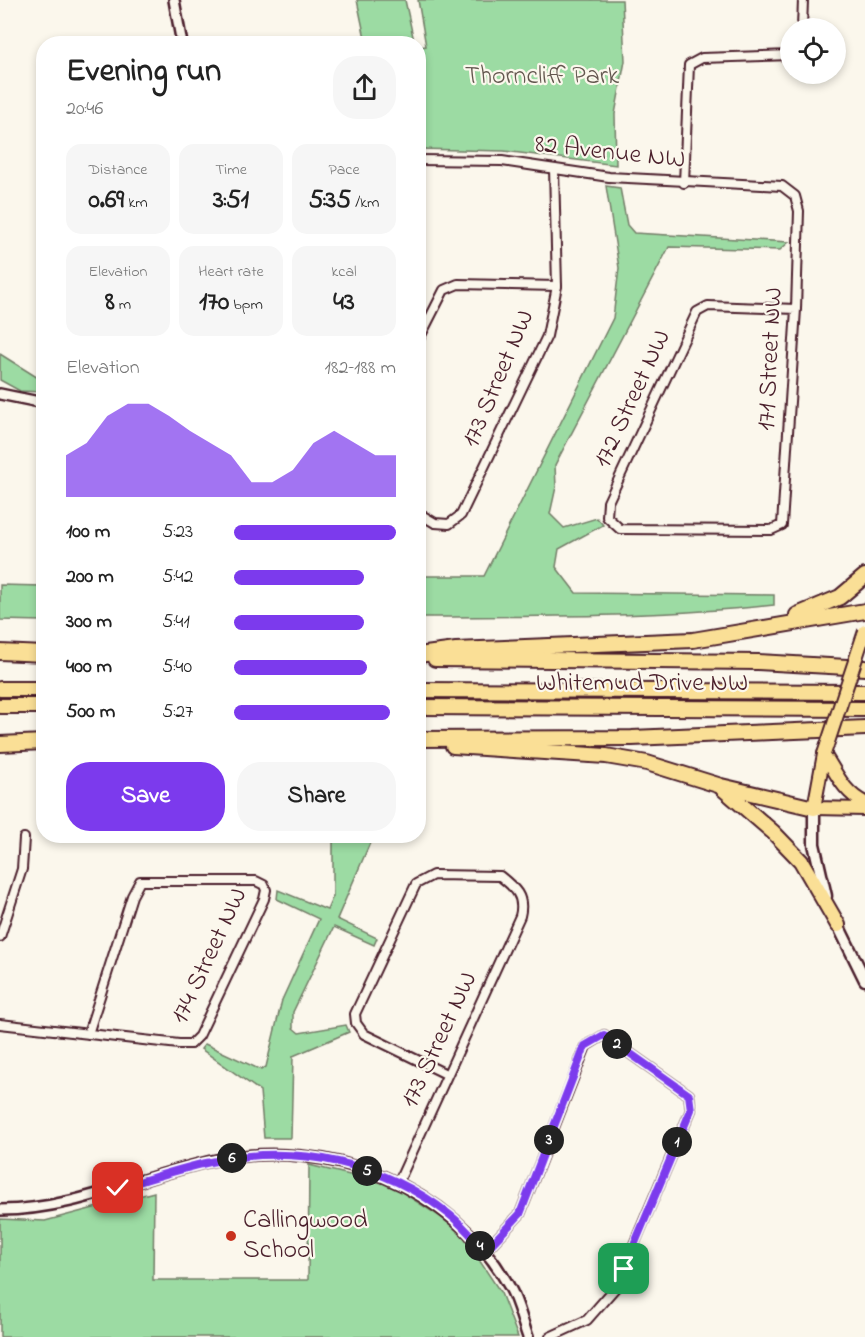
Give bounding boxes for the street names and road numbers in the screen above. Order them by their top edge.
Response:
street label: 82 Avenue NW [533,126,687,180]
street label: 171 Street NW [748,286,794,432]
street label: 173 Street NW [453,304,545,454]
street label: 172 Street NW [584,324,682,474]
street label: Whitemud Drive NW [536,665,748,703]
street label: 174 Street NW [162,882,258,1030]
street label: 173 Street NW [392,966,488,1114]

